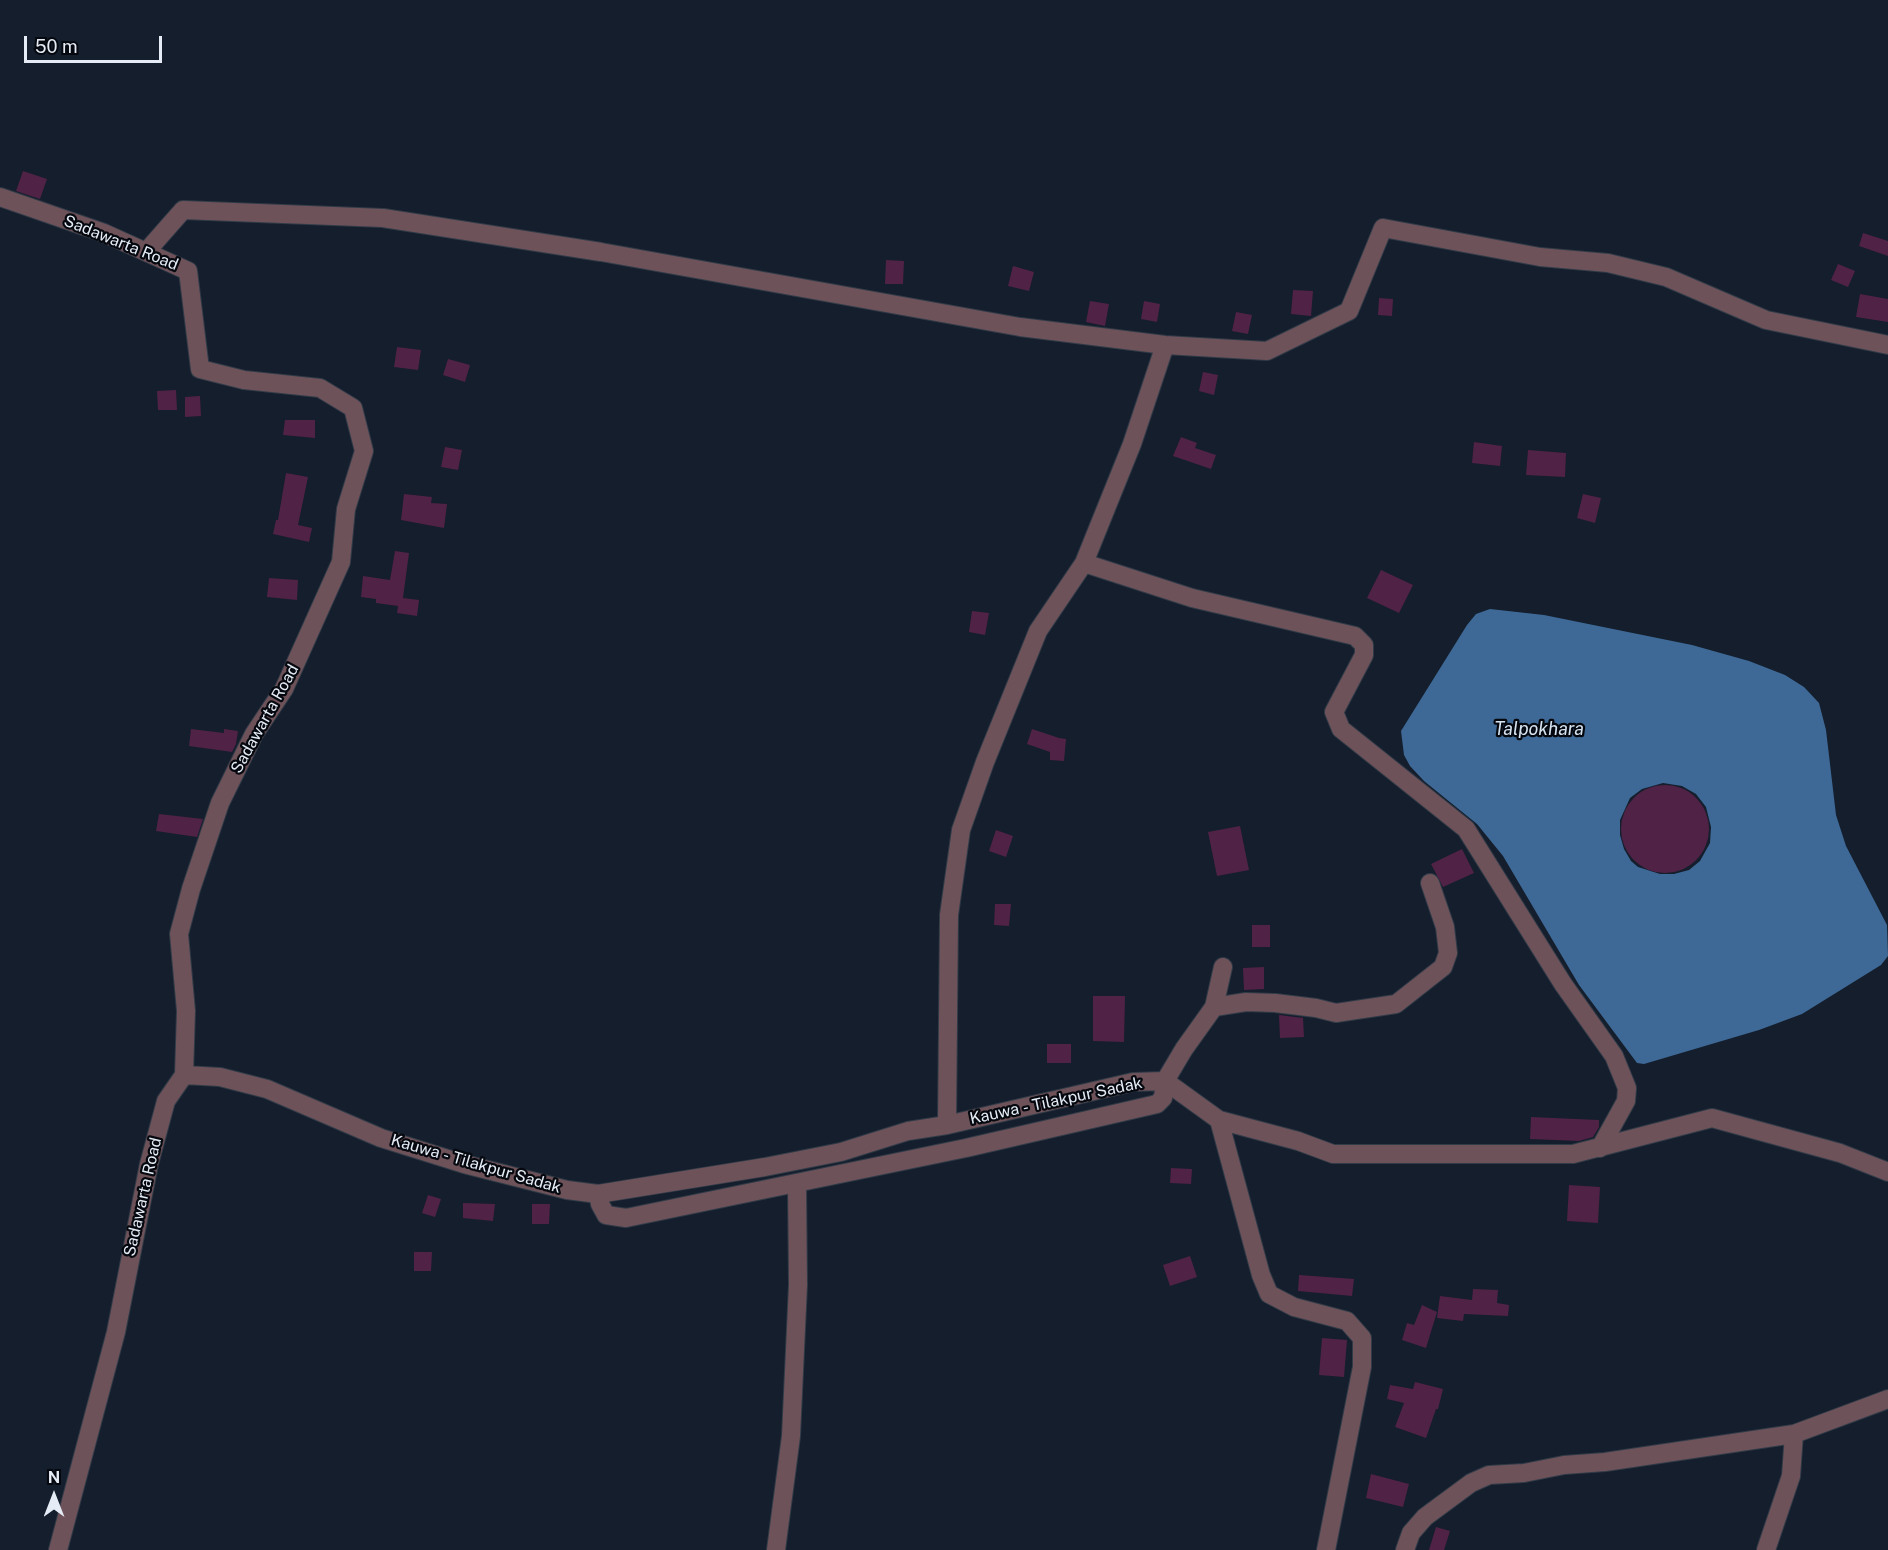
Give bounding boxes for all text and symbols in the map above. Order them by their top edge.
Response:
scale bar [27,24,165,62]
text: 50 m [35,36,78,57]
street label: Sadawarta Road [61,211,181,275]
street label: Sadawarta Road [227,661,303,777]
water label: Talpokhara [1494,718,1584,740]
street label: Kauwa - Tilakpur Sadak [968,1073,1144,1129]
street label: Kauwa - Tilakpur Sadak [389,1131,563,1197]
street label: Sadawarta Road [120,1136,166,1258]
north arrow [24,1466,84,1526]
text: N [48,1468,60,1487]

